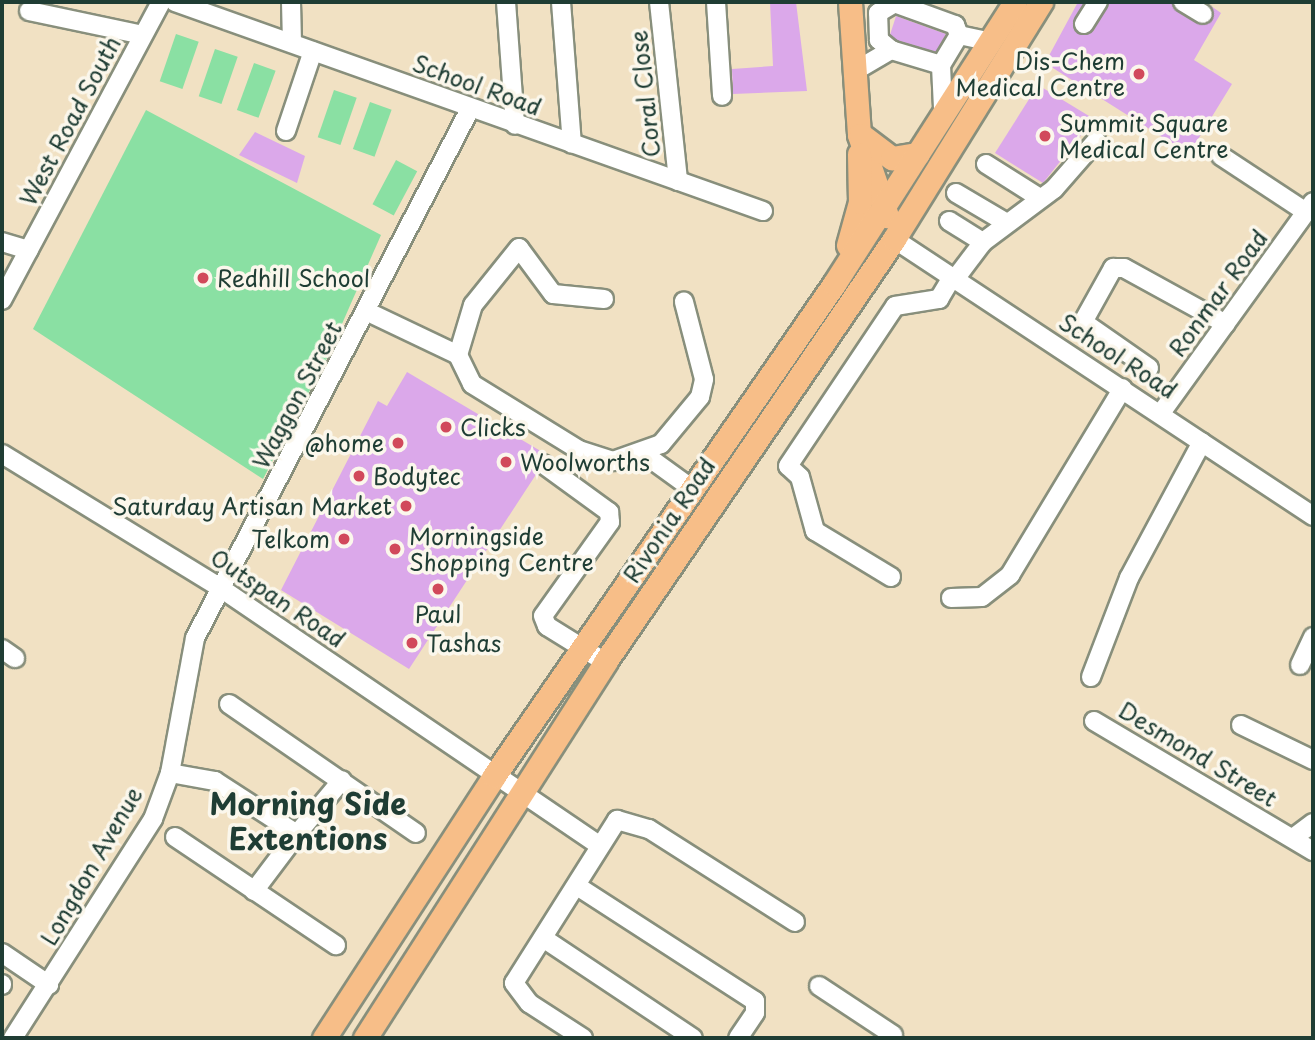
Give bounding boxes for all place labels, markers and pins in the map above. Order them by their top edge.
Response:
place label: Dis-Chem Medical Centre [956,47,1125,101]
marker: Dis-Chem Medical Centre [1131,66,1147,82]
place label: Summit Square Medical Centre [1059,109,1230,163]
marker: Summit Square Medical Centre [1037,128,1053,144]
place label: Redhill School [217,264,370,292]
marker: Redhill School [195,270,211,286]
place label: Clicks [460,413,526,441]
marker: Clicks [438,419,454,435]
place label: @home [305,429,384,457]
marker: @home [390,435,406,451]
place label: Woolworths [520,448,650,476]
marker: Woolworths [498,454,514,470]
place label: Bodytec [373,462,461,490]
marker: Bodytec [351,468,367,484]
place label: Saturday Artisan Market [113,492,392,520]
marker: Saturday Artisan Market [398,498,414,514]
place label: Morningside Shopping Centre [409,522,594,576]
place label: Telkom [251,525,330,553]
marker: Telkom [336,531,352,547]
marker: Morningside Shopping Centre [387,541,403,557]
marker: Paul [430,581,446,597]
place label: Paul [415,600,461,628]
place label: Tashas [426,629,501,657]
marker: Tashas [404,635,420,651]

